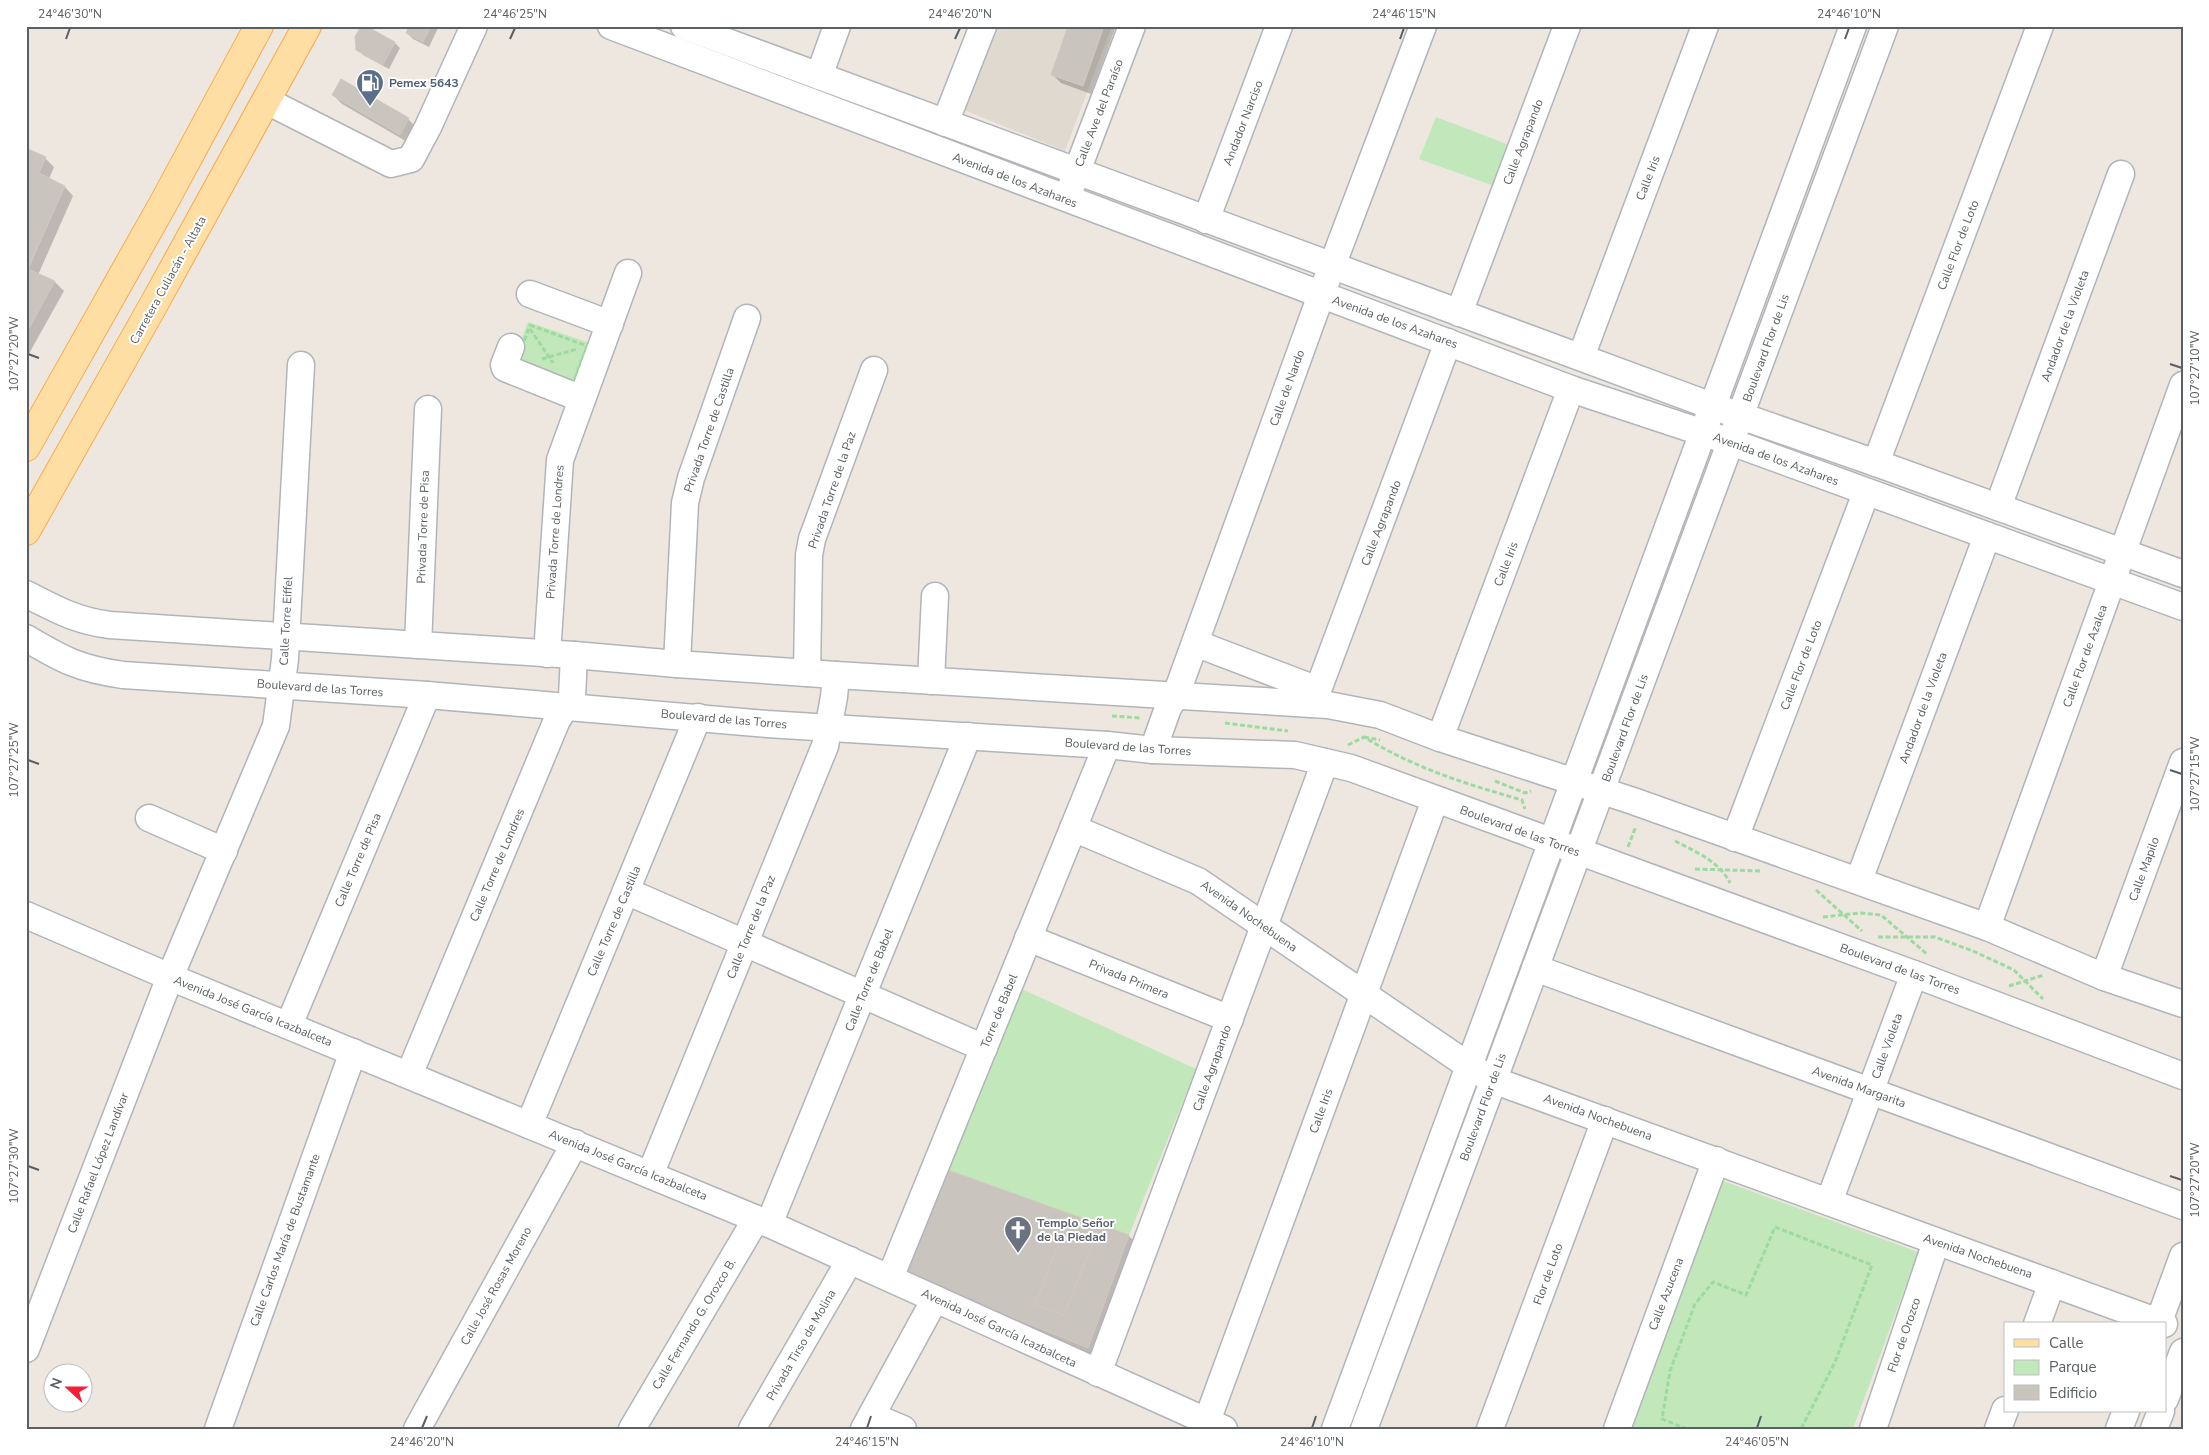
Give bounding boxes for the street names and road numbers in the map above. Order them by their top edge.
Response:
street label: Calle Ave del Paraíso [1071,57,1127,169]
street label: Andador Narciso [1219,78,1267,168]
street label: Calle Agrapando [1499,96,1547,187]
street label: Avenida de los Azahares [950,149,1080,211]
street label: Calle Iris [1632,153,1664,203]
street label: Calle Flor de Loto [1933,197,1983,292]
street label: Carretera Culiacán - Altata [126,213,210,347]
street label: Andador de la Violeta [2037,268,2093,384]
street label: Avenida de los Azahares [1330,292,1460,352]
street label: Boulevard Flor de Lis [1739,292,1793,404]
street label: Calle de Nardo [1266,347,1308,428]
street label: Privada Torre de Castilla [680,365,738,495]
street label: Privada Torre de la Paz [804,429,860,551]
street label: Avenida de los Azahares [1711,429,1841,489]
street label: Privada Torre de Londres [542,464,568,599]
street label: Privada Torre de Pisa [413,470,433,584]
street label: Calle Agrapando [1357,477,1405,568]
street label: Calle Iris [1490,539,1522,589]
street label: Calle Torre Eiffel [276,576,296,666]
street label: Calle Flor de Azalea [2059,602,2111,710]
street label: Calle Flor de Loto [1776,617,1826,712]
street label: Andador de la Violeta [1895,650,1951,766]
street label: Boulevard Flor de Lis [1598,672,1652,784]
street label: Boulevard de las Torres [256,676,384,700]
street label: Boulevard de las Torres [660,705,788,733]
street label: Boulevard de las Torres [1064,735,1192,759]
street label: Boulevard de las Torres [1458,802,1583,860]
street label: Calle Torre de Londres [466,806,528,924]
street label: Calle Torre de Pisa [331,811,385,909]
street label: Calle Mapilo [2125,834,2163,903]
street label: Calle Torre de Castilla [583,863,645,979]
street label: Calle Torre de la Paz [723,872,779,981]
street label: Avenida Nochebuena [1197,877,1301,955]
street label: Calle Torre de Babel [841,926,897,1034]
street label: Boulevard de las Torres [1838,940,1963,998]
street label: Privada Primera [1086,956,1172,1002]
street label: Torre de Babel [977,971,1021,1051]
street label: Avenida José García Icazbalceta [171,972,335,1050]
street label: Calle Violeta [1868,1011,1906,1081]
street label: Calle Agrapando [1189,1022,1235,1113]
street label: Boulevard Flor de Lis [1456,1051,1510,1163]
street label: Avenida Margarita [1810,1063,1908,1111]
street label: Calle Iris [1305,1086,1337,1136]
street label: Calle Rafael López Landívar [64,1090,133,1236]
street label: Avenida Nochebuena [1541,1090,1655,1144]
street label: Avenida José García Icazbalceta [546,1126,710,1204]
street label: Calle Carlos María de Bustamante [246,1151,324,1329]
street label: Calle José Rosas Moreno [457,1224,535,1348]
street label: Avenida Nochebuena [1921,1230,2035,1282]
street label: Flor de Loto [1529,1241,1567,1307]
street label: Calle Fernando G. Orozco B. [648,1255,740,1393]
street label: Calle Azucena [1645,1255,1687,1333]
street label: Avenida José García Icazbalceta [919,1285,1079,1371]
street label: Privada Tirso de Molina [763,1286,839,1404]
street label: Flor de Orozco [1884,1295,1924,1375]

